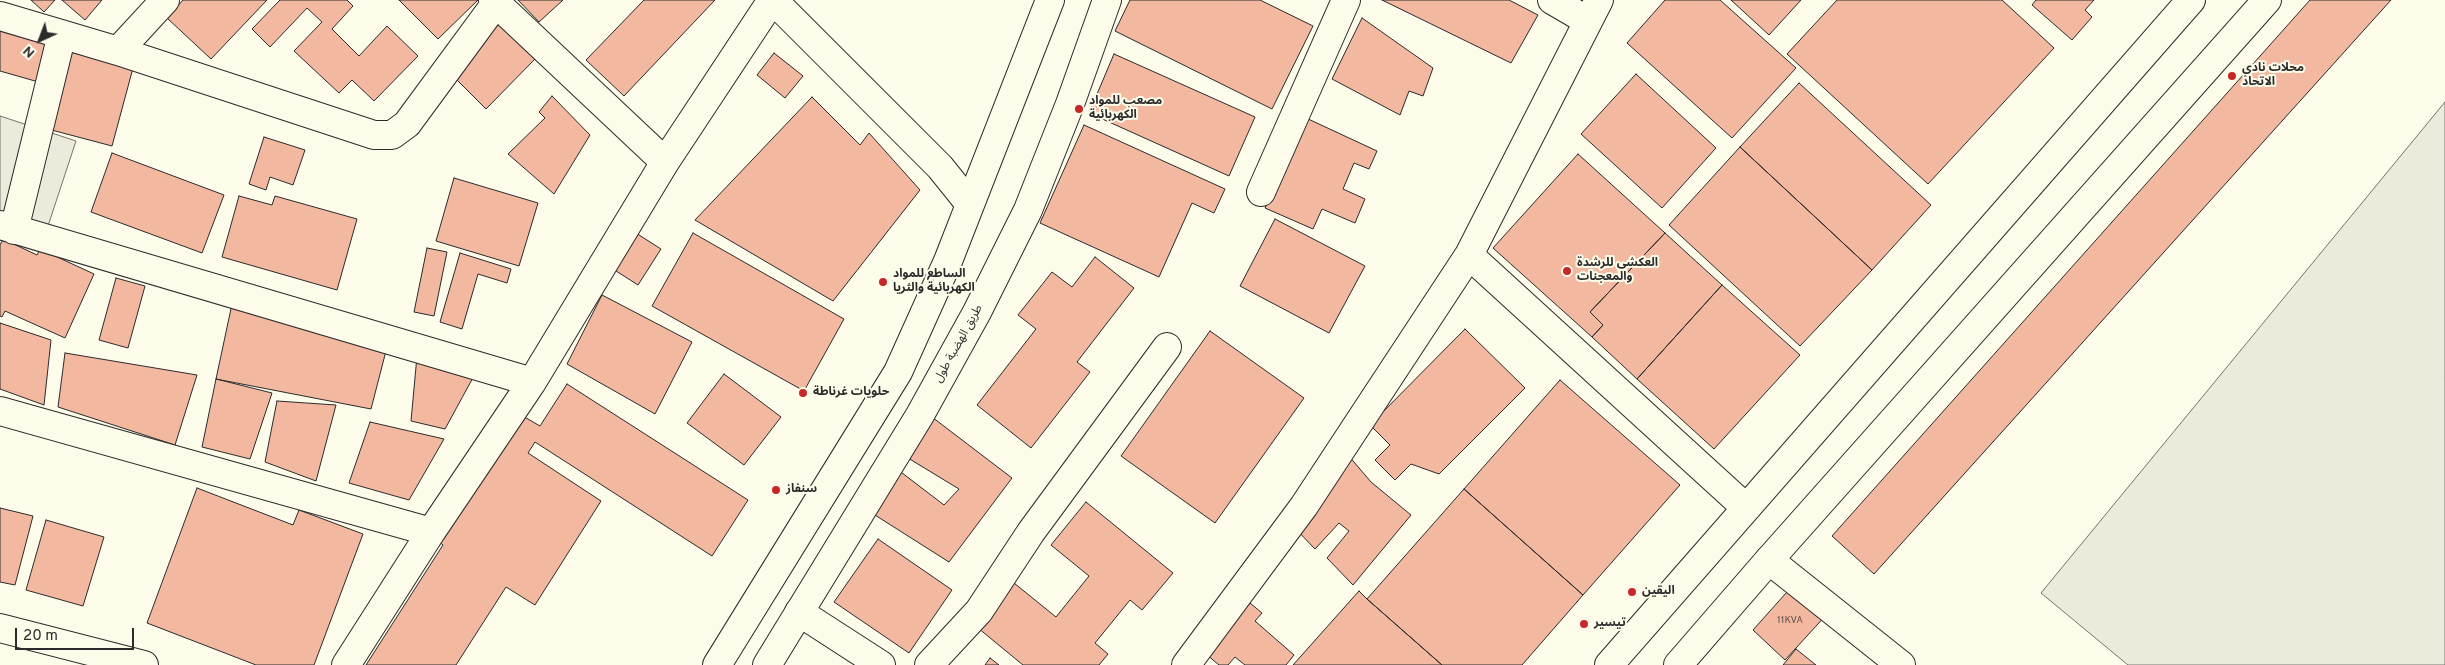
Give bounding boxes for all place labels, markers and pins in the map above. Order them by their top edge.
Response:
place label: محلات نادي الاتحاد [2242,62,2304,90]
marker: محلات نادي الاتحاد [2226,70,2238,82]
place label: مصعب للمواد الكهربائية [1089,95,1162,123]
marker: مصعب للمواد الكهربائية [1073,103,1085,115]
place label: العكشي للرشدة والمعجنات [1577,257,1658,285]
marker: العكشي للرشدة والمعجنات [1561,265,1573,277]
place label: الساطع للمواد الكهربائية والثريا [893,268,975,296]
marker: الساطع للمواد الكهربائية والثريا [877,276,889,288]
place label: حلويات غرناطة [813,386,889,400]
marker: حلويات غرناطة [797,387,809,399]
place label: سنفاز [786,483,817,497]
marker: سنفاز [770,484,782,496]
place label: اليقين [1642,585,1675,599]
marker: اليقين [1626,586,1638,598]
place label: تيسير [1594,617,1626,631]
marker: تيسير [1578,618,1590,630]

